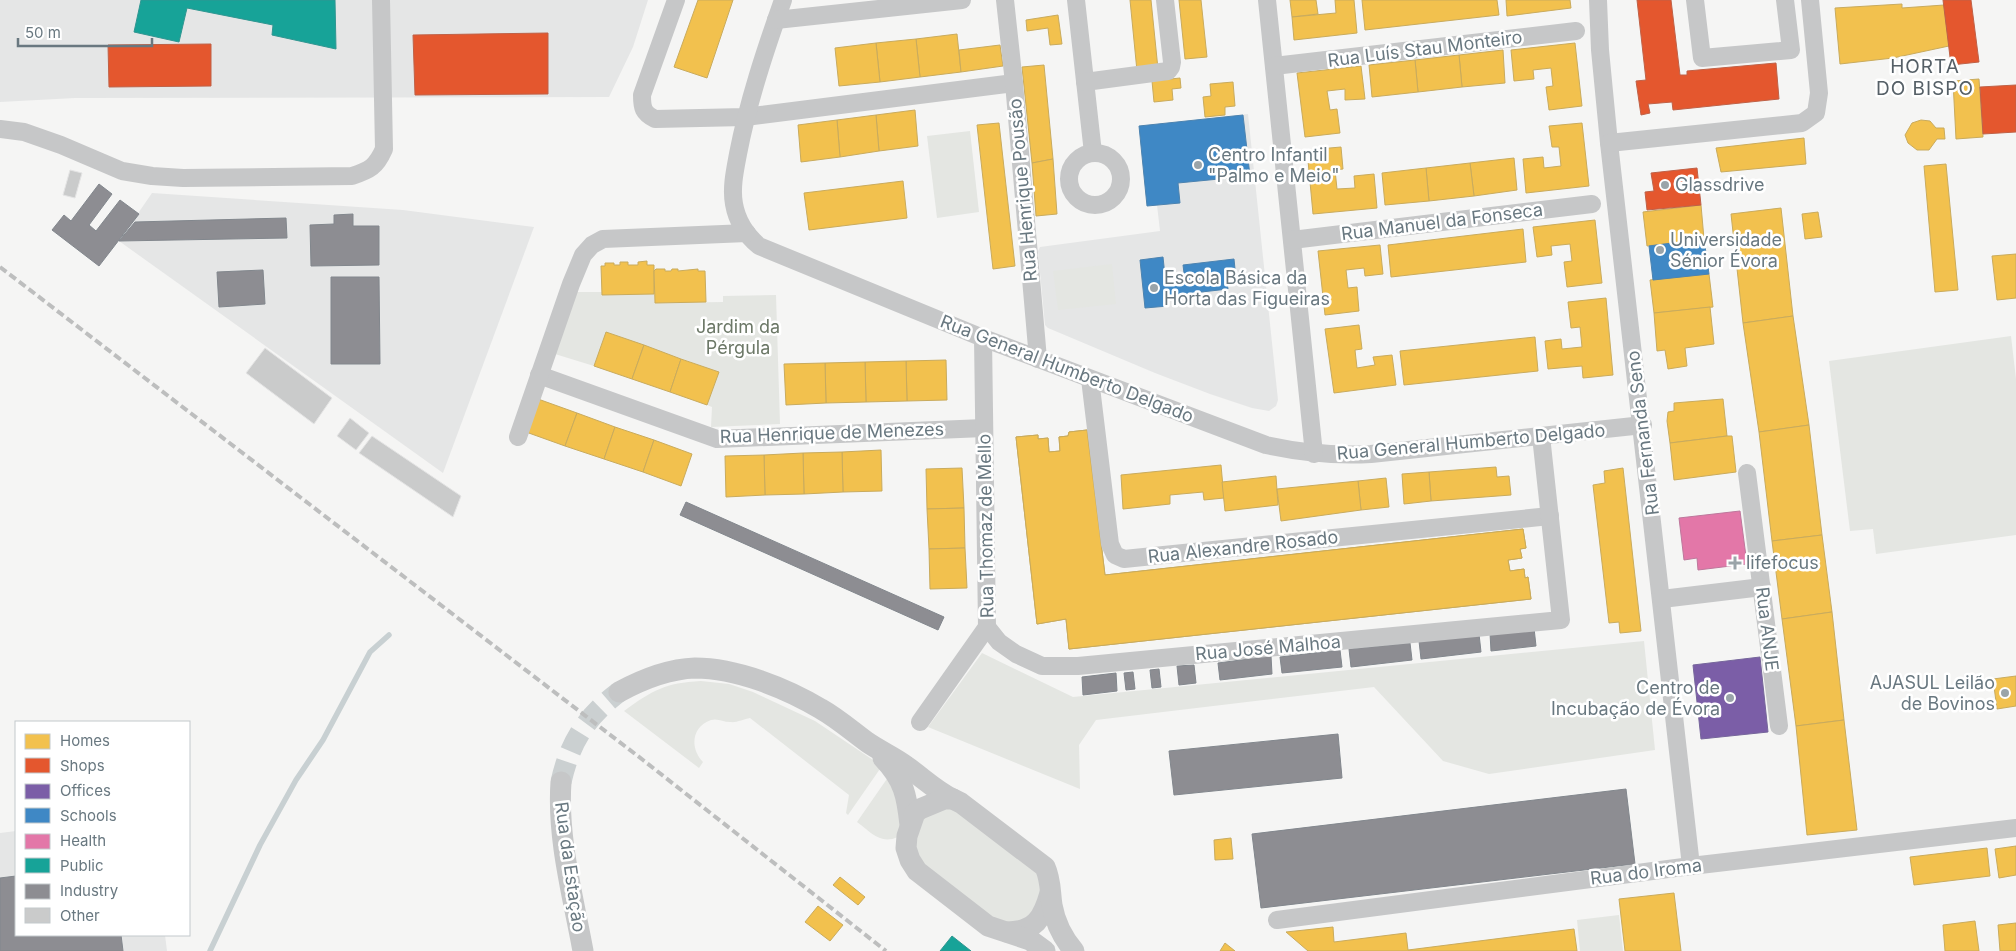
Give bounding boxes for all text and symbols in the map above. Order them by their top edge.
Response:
scale bar [18,15,151,47]
text: 50 m [25,23,61,42]
street label: Rua Luís Stau Monteiro [1326,26,1523,71]
district label: HORTA DO BISPO [1876,55,1974,100]
street label: Rua Henrique Pousão [1004,98,1041,282]
place label: Centro Infantil "Palmo e Meio" [1208,144,1340,186]
marker: Centro Infantil "Palmo e Meio" [1192,159,1204,171]
place label: Glassdrive [1675,174,1765,195]
marker: Glassdrive [1659,179,1671,191]
street label: Rua Manuel da Fonseca [1340,199,1544,244]
place label: Universidade Sénior Évora [1670,229,1782,271]
marker: Universidade Sénior Évora [1654,244,1666,256]
place label: Escola Básica da Horta das Figueiras [1164,267,1330,309]
marker: Escola Básica da Horta das Figueiras [1148,282,1160,294]
street label: Rua General Humberto Delgado [938,310,1197,427]
park label: Jardim da Pérgula [696,316,780,358]
street label: Rua Fernanda Seno [1622,349,1663,517]
street label: Rua Henrique de Menezes [719,418,944,447]
street label: Rua General Humberto Delgado [1336,419,1606,464]
street label: Rua Thomaz de Mello [973,434,998,618]
street label: Rua Alexandre Rosado [1147,526,1339,567]
place label: lifefocus [1746,552,1819,573]
marker: lifefocus [1728,556,1742,570]
street label: Rua ANJE [1752,586,1783,672]
street label: Rua José Malhoa [1194,631,1342,664]
place label: AJASUL Leilão de Bovinos [1870,672,1995,714]
place label: Centro de Incubação de Évora [1551,677,1720,719]
marker: AJASUL Leilão de Bovinos [1999,687,2011,699]
marker: Centro de Incubação de Évora [1724,692,1736,704]
legend [15,721,190,936]
text: Homes [60,731,110,750]
text: Shops [60,756,105,775]
text: Offices [60,781,111,800]
street label: Rua da Estação [551,800,590,933]
text: Schools [60,806,117,825]
text: Health [60,831,106,850]
street label: Rua do Iroma [1589,854,1703,889]
text: Public [60,856,103,875]
text: Industry [60,881,119,900]
text: Other [60,906,100,925]

